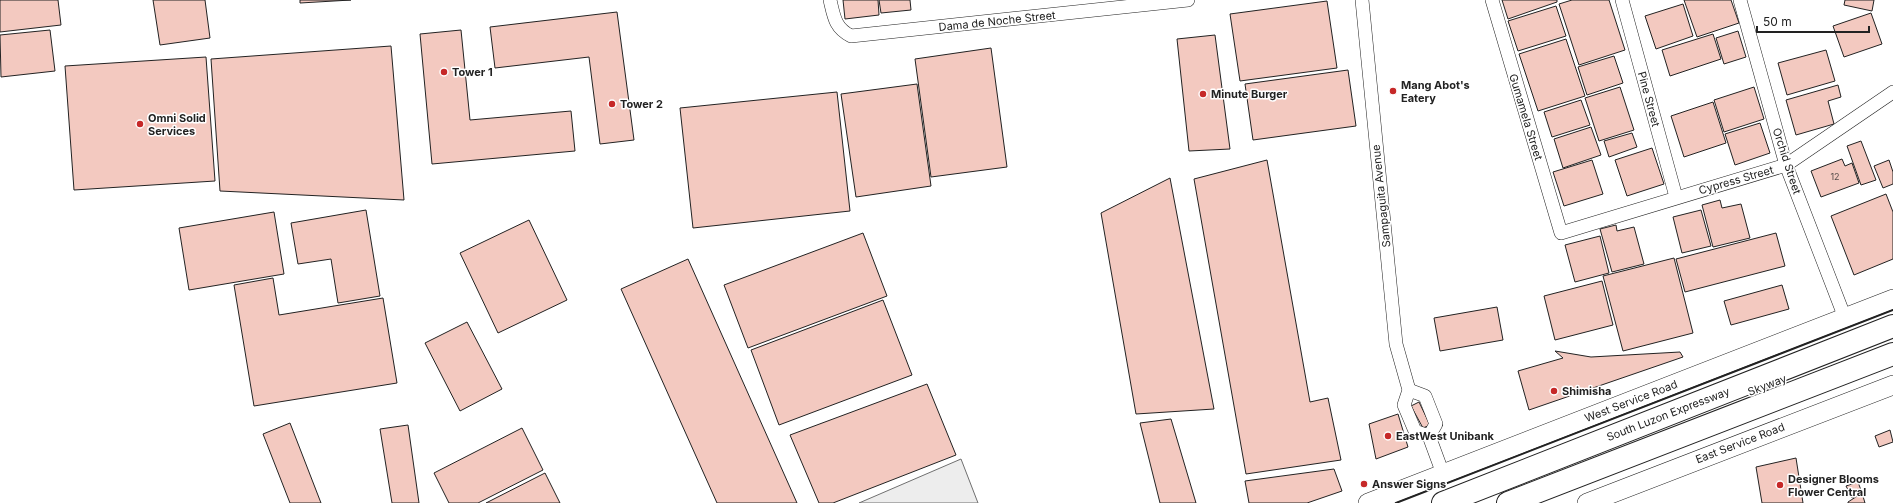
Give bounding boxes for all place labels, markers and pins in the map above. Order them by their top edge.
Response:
place label: Tower 1 [452,65,493,79]
marker: Tower 1 [439,67,449,77]
place label: Mang Abot's Eatery [1401,78,1470,105]
marker: Mang Abot's Eatery [1388,86,1398,96]
place label: Minute Burger [1211,87,1288,101]
marker: Minute Burger [1198,89,1208,99]
place label: Tower 2 [620,97,663,111]
marker: Tower 2 [607,99,617,109]
place label: Omni Solid Services [148,111,206,138]
marker: Omni Solid Services [135,119,145,129]
place label: Shimisha [1562,384,1611,398]
marker: Shimisha [1549,386,1559,396]
place label: EastWest Unibank [1396,429,1495,443]
marker: EastWest Unibank [1383,431,1393,441]
place label: Designer Blooms Flower Central [1788,472,1879,499]
place label: Answer Signs [1372,477,1446,491]
marker: Answer Signs [1359,479,1369,489]
marker: Designer Blooms Flower Central [1775,480,1785,490]

